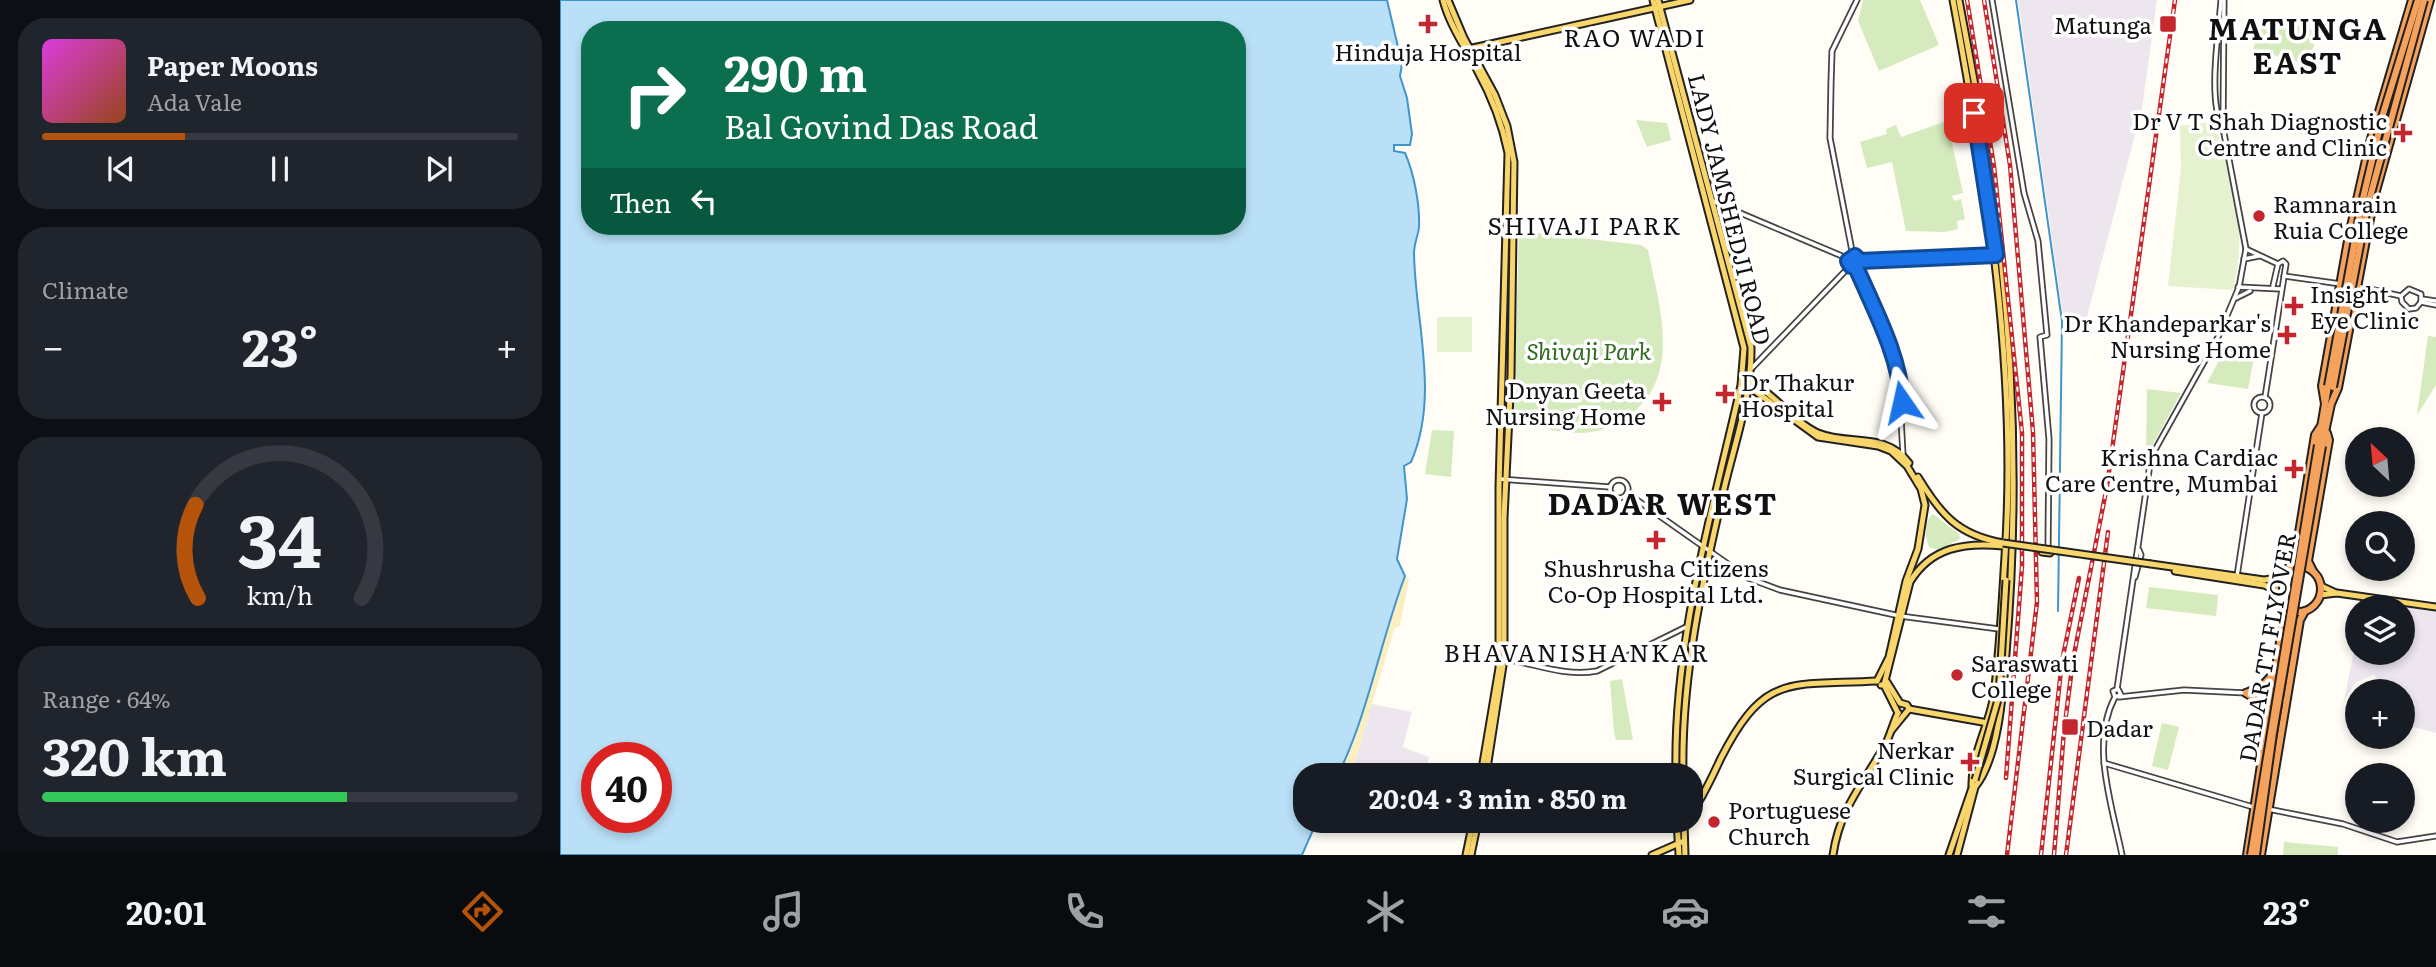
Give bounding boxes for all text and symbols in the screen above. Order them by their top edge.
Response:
district label: MATUNGA EAST [2208,5,2388,83]
place label: Matunga [2054,7,2153,41]
marker: Hinduja Hospital [1418,14,1438,34]
marker: Matunga [2158,14,2178,34]
district label: RAO WADI [1564,19,1706,54]
text: 290 m [724,34,867,107]
place label: Hinduja Hospital [1334,34,1522,68]
text: Paper Moons [147,45,318,84]
icon: right [609,49,700,140]
street label: LADY JAMSHEDJI ROAD [1681,70,1781,348]
pin [1944,83,2004,143]
text: Ada Vale [147,84,242,118]
icon: arrive [1955,94,1993,132]
text: Bal Govind Das Road [724,101,1038,149]
place label: Dr V T Shah Diagnostic Centre and Clinic [2132,103,2387,163]
marker: Dr V T Shah Diagnostic Centre and Clinic [2393,123,2413,143]
icon: previous [102,150,140,188]
icon: pause [261,150,299,188]
icon: next [420,150,458,188]
text: Then [609,182,671,221]
icon: left [685,182,723,220]
place label: Ramnarain Ruia College [2273,186,2409,246]
district label: SHIVAJI PARK [1488,207,1682,242]
marker: Ramnarain Ruia College [2251,208,2267,224]
text: Climate [42,272,128,306]
place label: Insight Eye Clinic [2310,276,2419,336]
marker: Insight Eye Clinic [2284,296,2304,316]
place label: Dr Khandeparkar's Nursing Home [2064,305,2271,365]
text: 23° [242,306,318,383]
text: − [42,316,64,373]
text: + [496,316,518,373]
marker: Dr Khandeparkar's Nursing Home [2277,325,2297,345]
park label: Shivaji Park [1526,333,1652,367]
place label: Dr Thakur Hospital [1741,364,1854,424]
position arrow [1865,365,1939,439]
place label: Dnyan Geeta Nursing Home [1485,372,1647,432]
marker: Dr Thakur Hospital [1715,384,1735,404]
marker: Dnyan Geeta Nursing Home [1652,392,1672,412]
north arrow [2345,427,2415,497]
map controls [2345,427,2415,833]
place label: Krishna Cardiac Care Centre, Mumbai [2045,439,2278,499]
marker: Krishna Cardiac Care Centre, Mumbai [2284,459,2304,479]
district label: DADAR WEST [1548,480,1778,524]
text: 34 [238,483,322,591]
button: search [2345,511,2415,581]
street label: DADAR TT FLYOVER [2229,529,2303,765]
marker: Shushrusha Citizens Co-Op Hospital Ltd. [1646,530,1666,550]
place label: Shushrusha Citizens Co-Op Hospital Ltd. [1544,550,1768,610]
text: km/h [247,576,313,613]
button: layers [2345,595,2415,665]
district label: BHAVANISHANKAR [1444,634,1710,669]
place label: Saraswati College [1971,645,2079,705]
marker: Saraswati College [1949,667,1965,683]
button: + [2345,679,2415,749]
text: Range · 64% [42,681,171,715]
place label: Dadar [2086,710,2153,744]
text: 320 km [42,715,227,792]
marker: Dadar [2060,717,2080,737]
place label: Nerkar Surgical Clinic [1793,732,1954,792]
speed limit sign: 40 [581,742,672,833]
marker: Nerkar Surgical Clinic [1960,752,1980,772]
button: − [2345,763,2415,833]
text: 20:04 · 3 min · 850 m [1369,778,1627,817]
place label: Portuguese Church [1728,792,1851,852]
marker: Portuguese Church [1706,814,1722,830]
text: 20:01 [126,887,206,935]
icon: directions [458,887,507,936]
icon: music [759,887,808,936]
icon: phone [1060,887,1109,936]
icon: climate [1361,887,1410,936]
icon: car [1661,887,1710,936]
icon: filters [1962,887,2011,936]
text: 23° [2263,887,2310,935]

